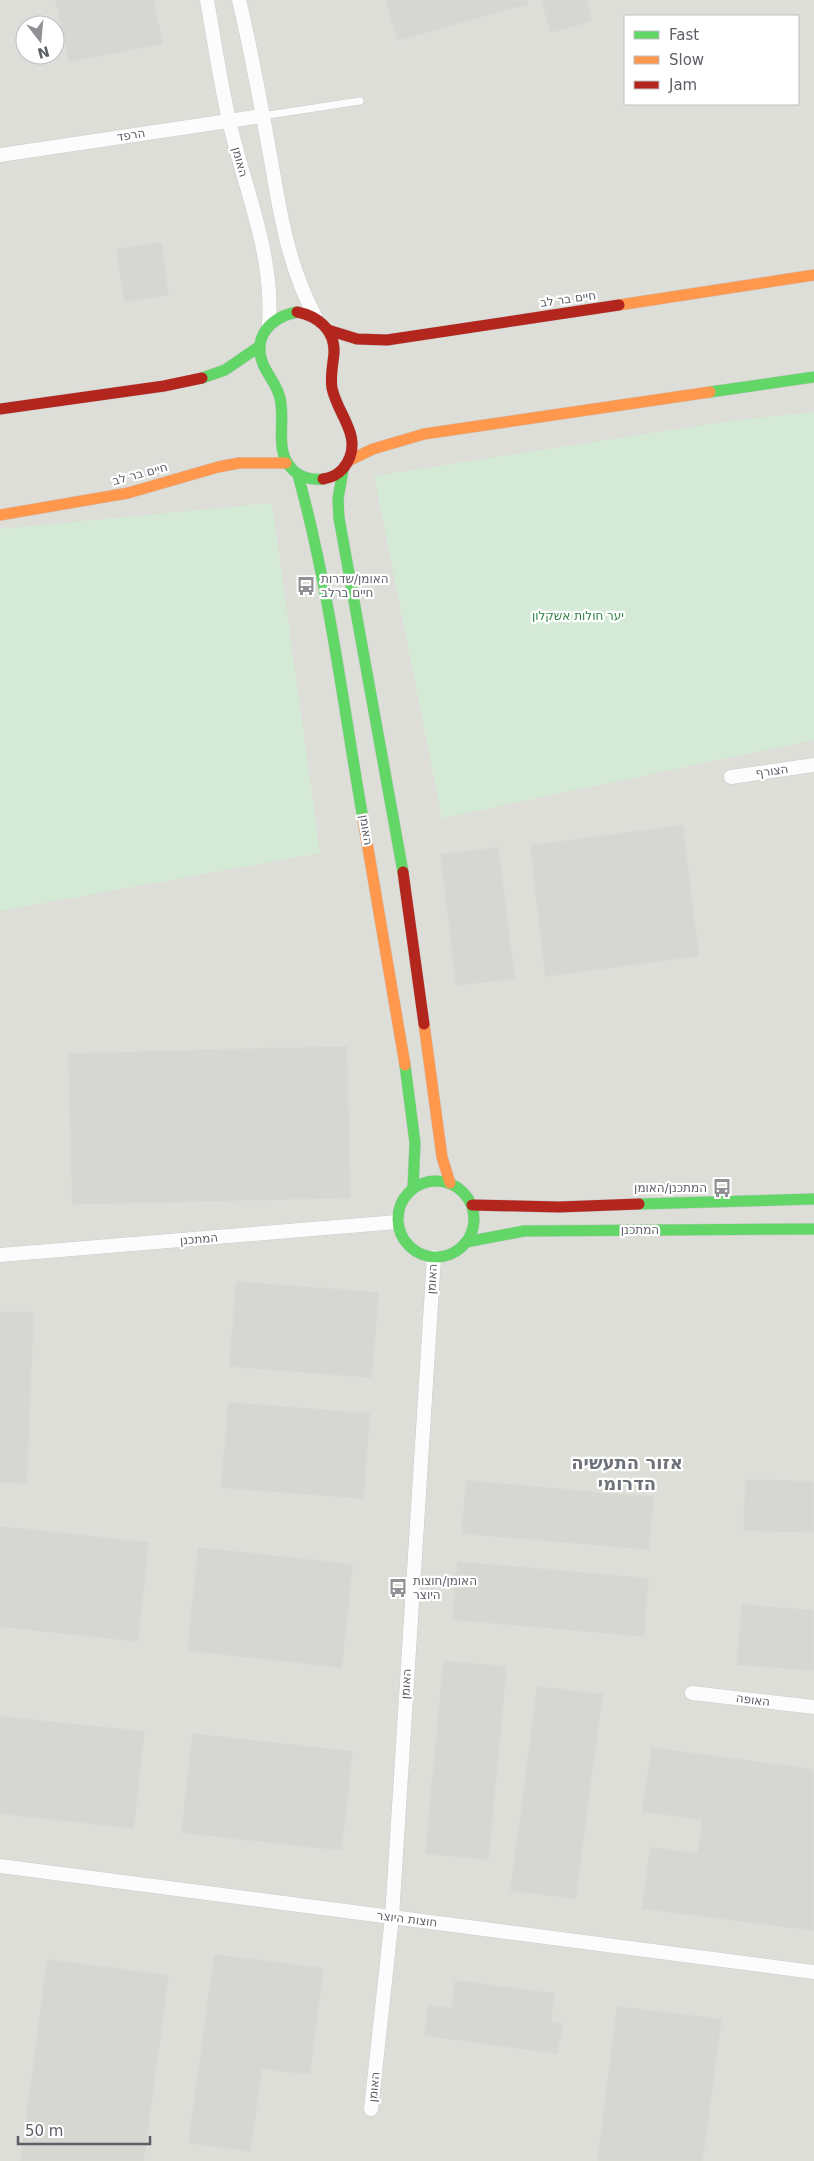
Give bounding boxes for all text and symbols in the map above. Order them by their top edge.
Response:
north arrow [15,15,65,65]
legend [624,15,799,105]
text: Fast [669,26,699,44]
text: N [36,43,51,62]
text: Slow [669,51,704,69]
text: Jam [668,76,697,94]
street label: הרפד [116,126,146,144]
street label: האומן [229,145,251,179]
street label: חיים בר לב [539,288,597,310]
street label: חיים בר לב [111,460,169,488]
place label: האומן/שדרות חיים ברלב [321,572,389,600]
bus stop icon: האומן/שדרות חיים ברלב [295,575,317,597]
park label: יער חולות אשקלון [532,609,624,623]
street label: הצורף [755,762,789,780]
street label: האומן [357,814,375,846]
bus stop icon: המתכנן/האומן [711,1177,733,1199]
place label: המתכנן/האומן [634,1181,707,1195]
street label: המתכנן [621,1223,659,1237]
street label: המתכנן [179,1230,219,1248]
street label: האומן [424,1263,440,1295]
district label: אזור התעשיה הדרומי [571,1452,683,1494]
place label: האומן/חוצות היוצר [413,1574,477,1602]
bus stop icon: האומן/חוצות היוצר [387,1577,409,1599]
street label: האומן [398,1668,414,1700]
street label: האופה [735,1691,771,1709]
street label: חוצות היוצר [376,1908,438,1930]
street label: האומן [365,2071,383,2103]
scale bar [18,2114,150,2146]
text: 50 m [25,2122,63,2140]

